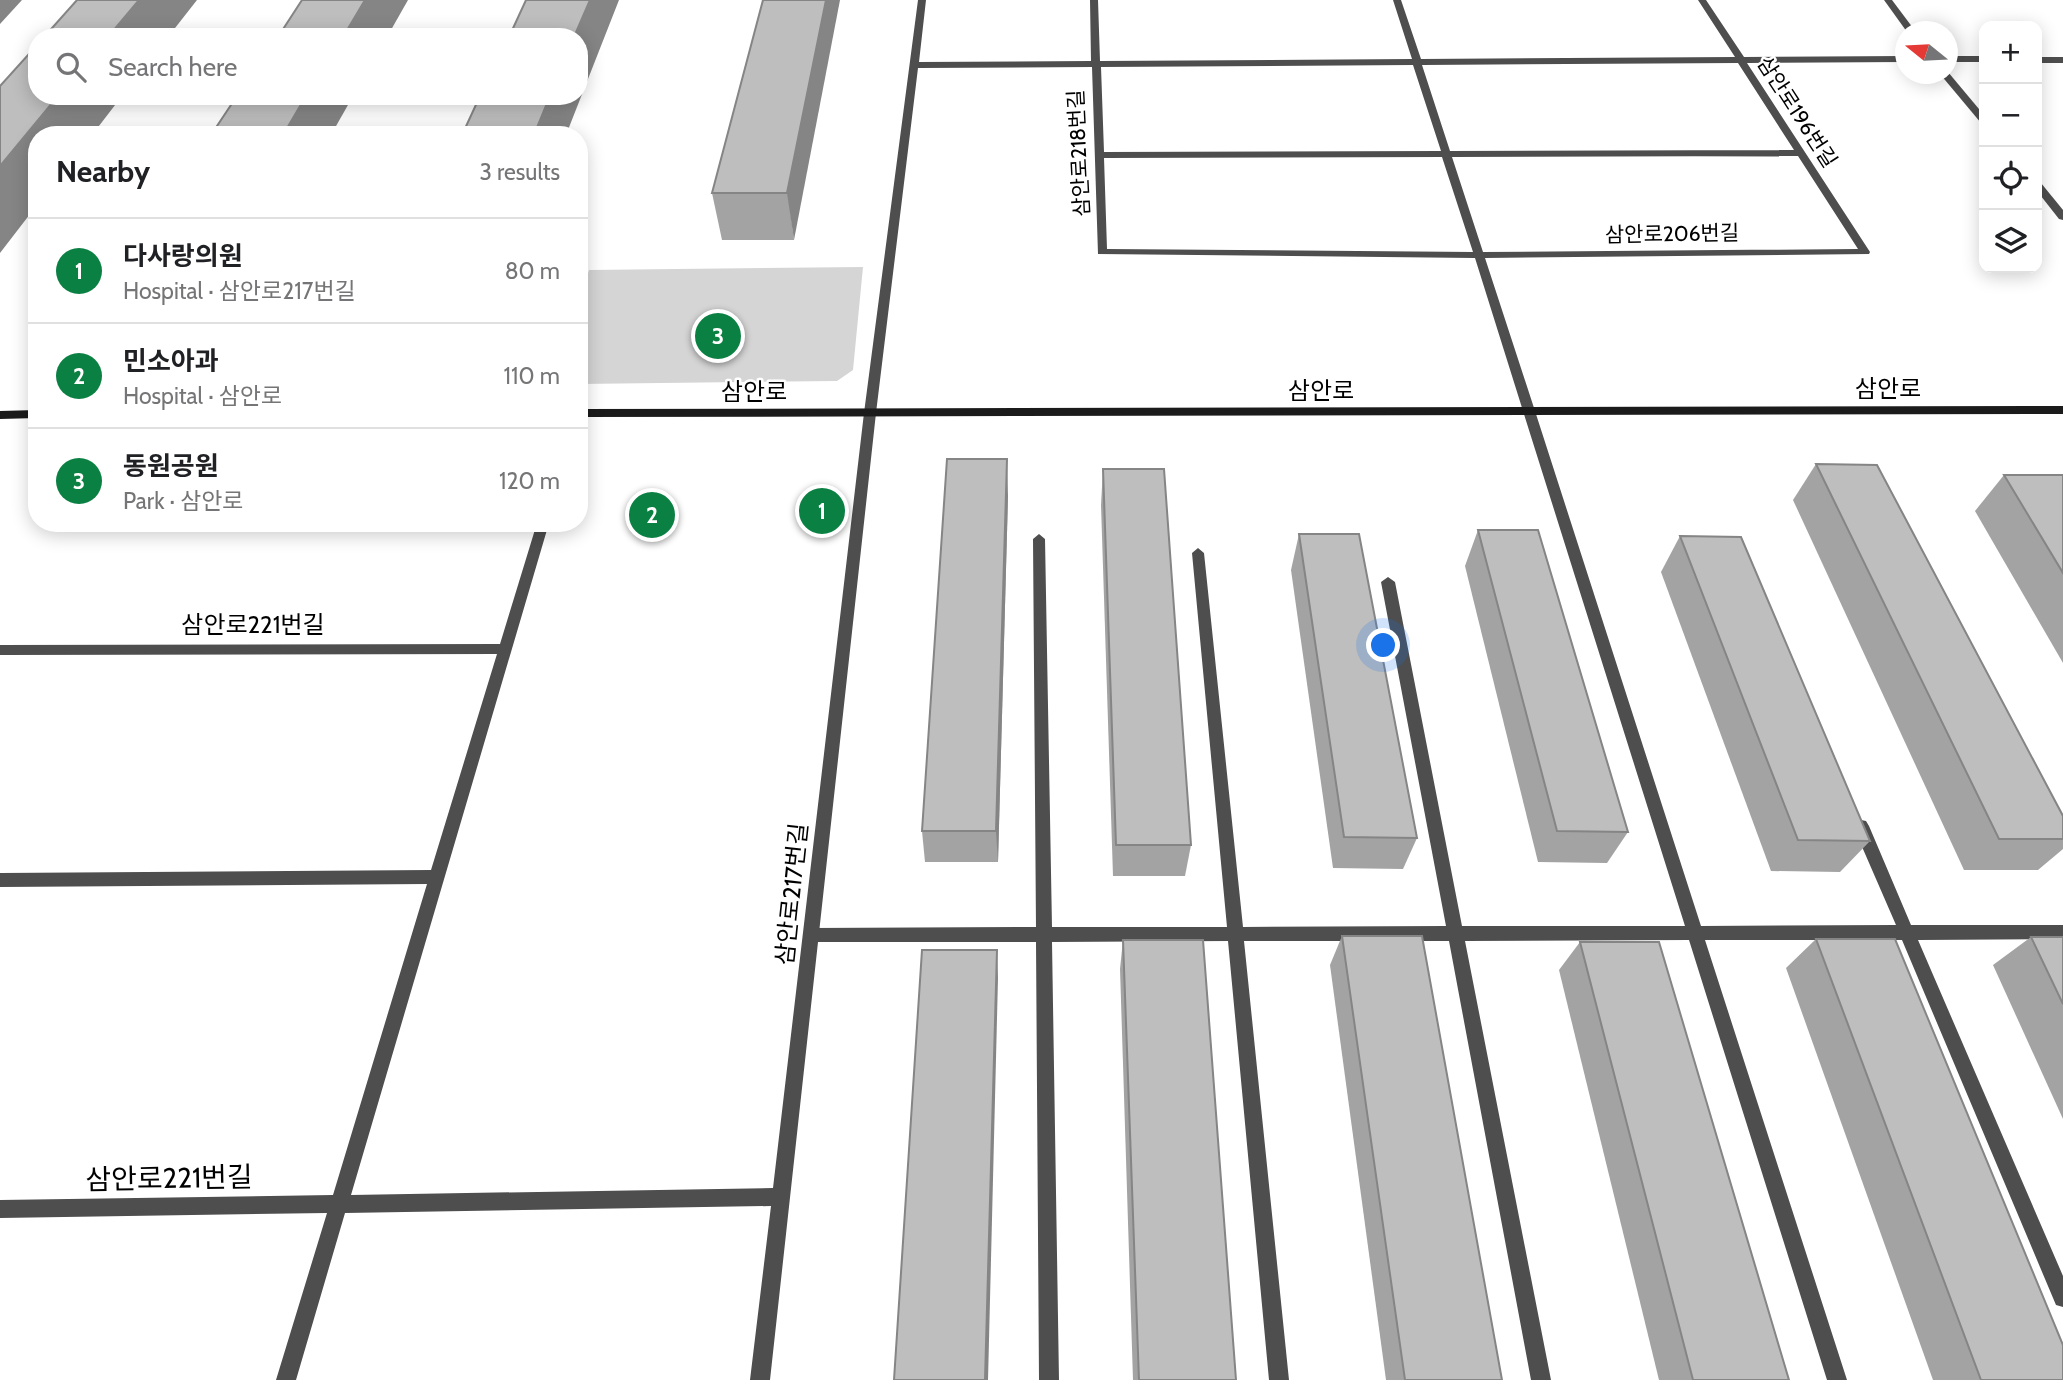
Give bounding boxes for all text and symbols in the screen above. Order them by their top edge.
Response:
north arrow [1895,21,1958,84]
map controls [1979,21,2042,273]
button: + [1979,21,2042,84]
search box [28,28,588,105]
icon: search [52,48,90,86]
text: Search here [108,51,237,83]
street label: 삼안로196번길 [1752,52,1843,172]
button: − [1979,84,2042,147]
street label: 삼안로218번길 [1063,89,1094,217]
button: locate [1979,147,2042,210]
text: Nearby [56,153,150,190]
text: 3 results [479,158,560,186]
button: layers [1979,210,2042,273]
street label: 삼안로206번길 [1605,220,1739,247]
text: 다사랑의원 [123,240,243,272]
text: 1 [75,257,83,285]
text: 80 m [505,257,560,285]
text: Hospital · 삼안로217번길 [123,277,356,305]
pin: 3 [695,310,741,362]
text: 민소아과 [123,345,219,377]
text: 2 [73,362,85,390]
text: 110 m [504,362,560,390]
street label: 삼안로 [1855,374,1921,403]
street label: 삼안로 [1288,376,1354,405]
street label: 삼안로 [721,377,787,406]
text: Hospital · 삼안로 [123,382,282,410]
text: 동원공원 [123,450,219,482]
text: 3 [73,467,85,495]
text: 120 m [499,467,560,495]
pin: 1 [799,485,845,537]
text: Park · 삼안로 [123,487,244,515]
pin: 2 [629,489,675,541]
street label: 삼안로221번길 [181,610,325,639]
your location [1366,628,1400,662]
street label: 삼안로217번길 [770,821,813,967]
street label: 삼안로221번길 [85,1160,253,1196]

